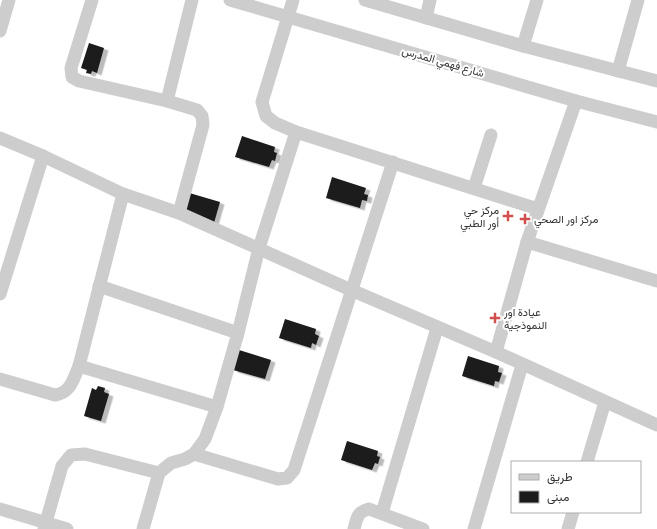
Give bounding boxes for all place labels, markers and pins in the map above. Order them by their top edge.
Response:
place label: مركز حي أور الطبي [460,204,499,233]
marker: مركز حي أور الطبي [502,210,514,222]
marker: مركز اور الصحي [519,213,531,225]
place label: مركز اور الصحي [534,213,598,229]
place label: عيادة اور النموذجية [503,306,547,332]
marker: عيادة اور النموذجية [489,312,501,324]

